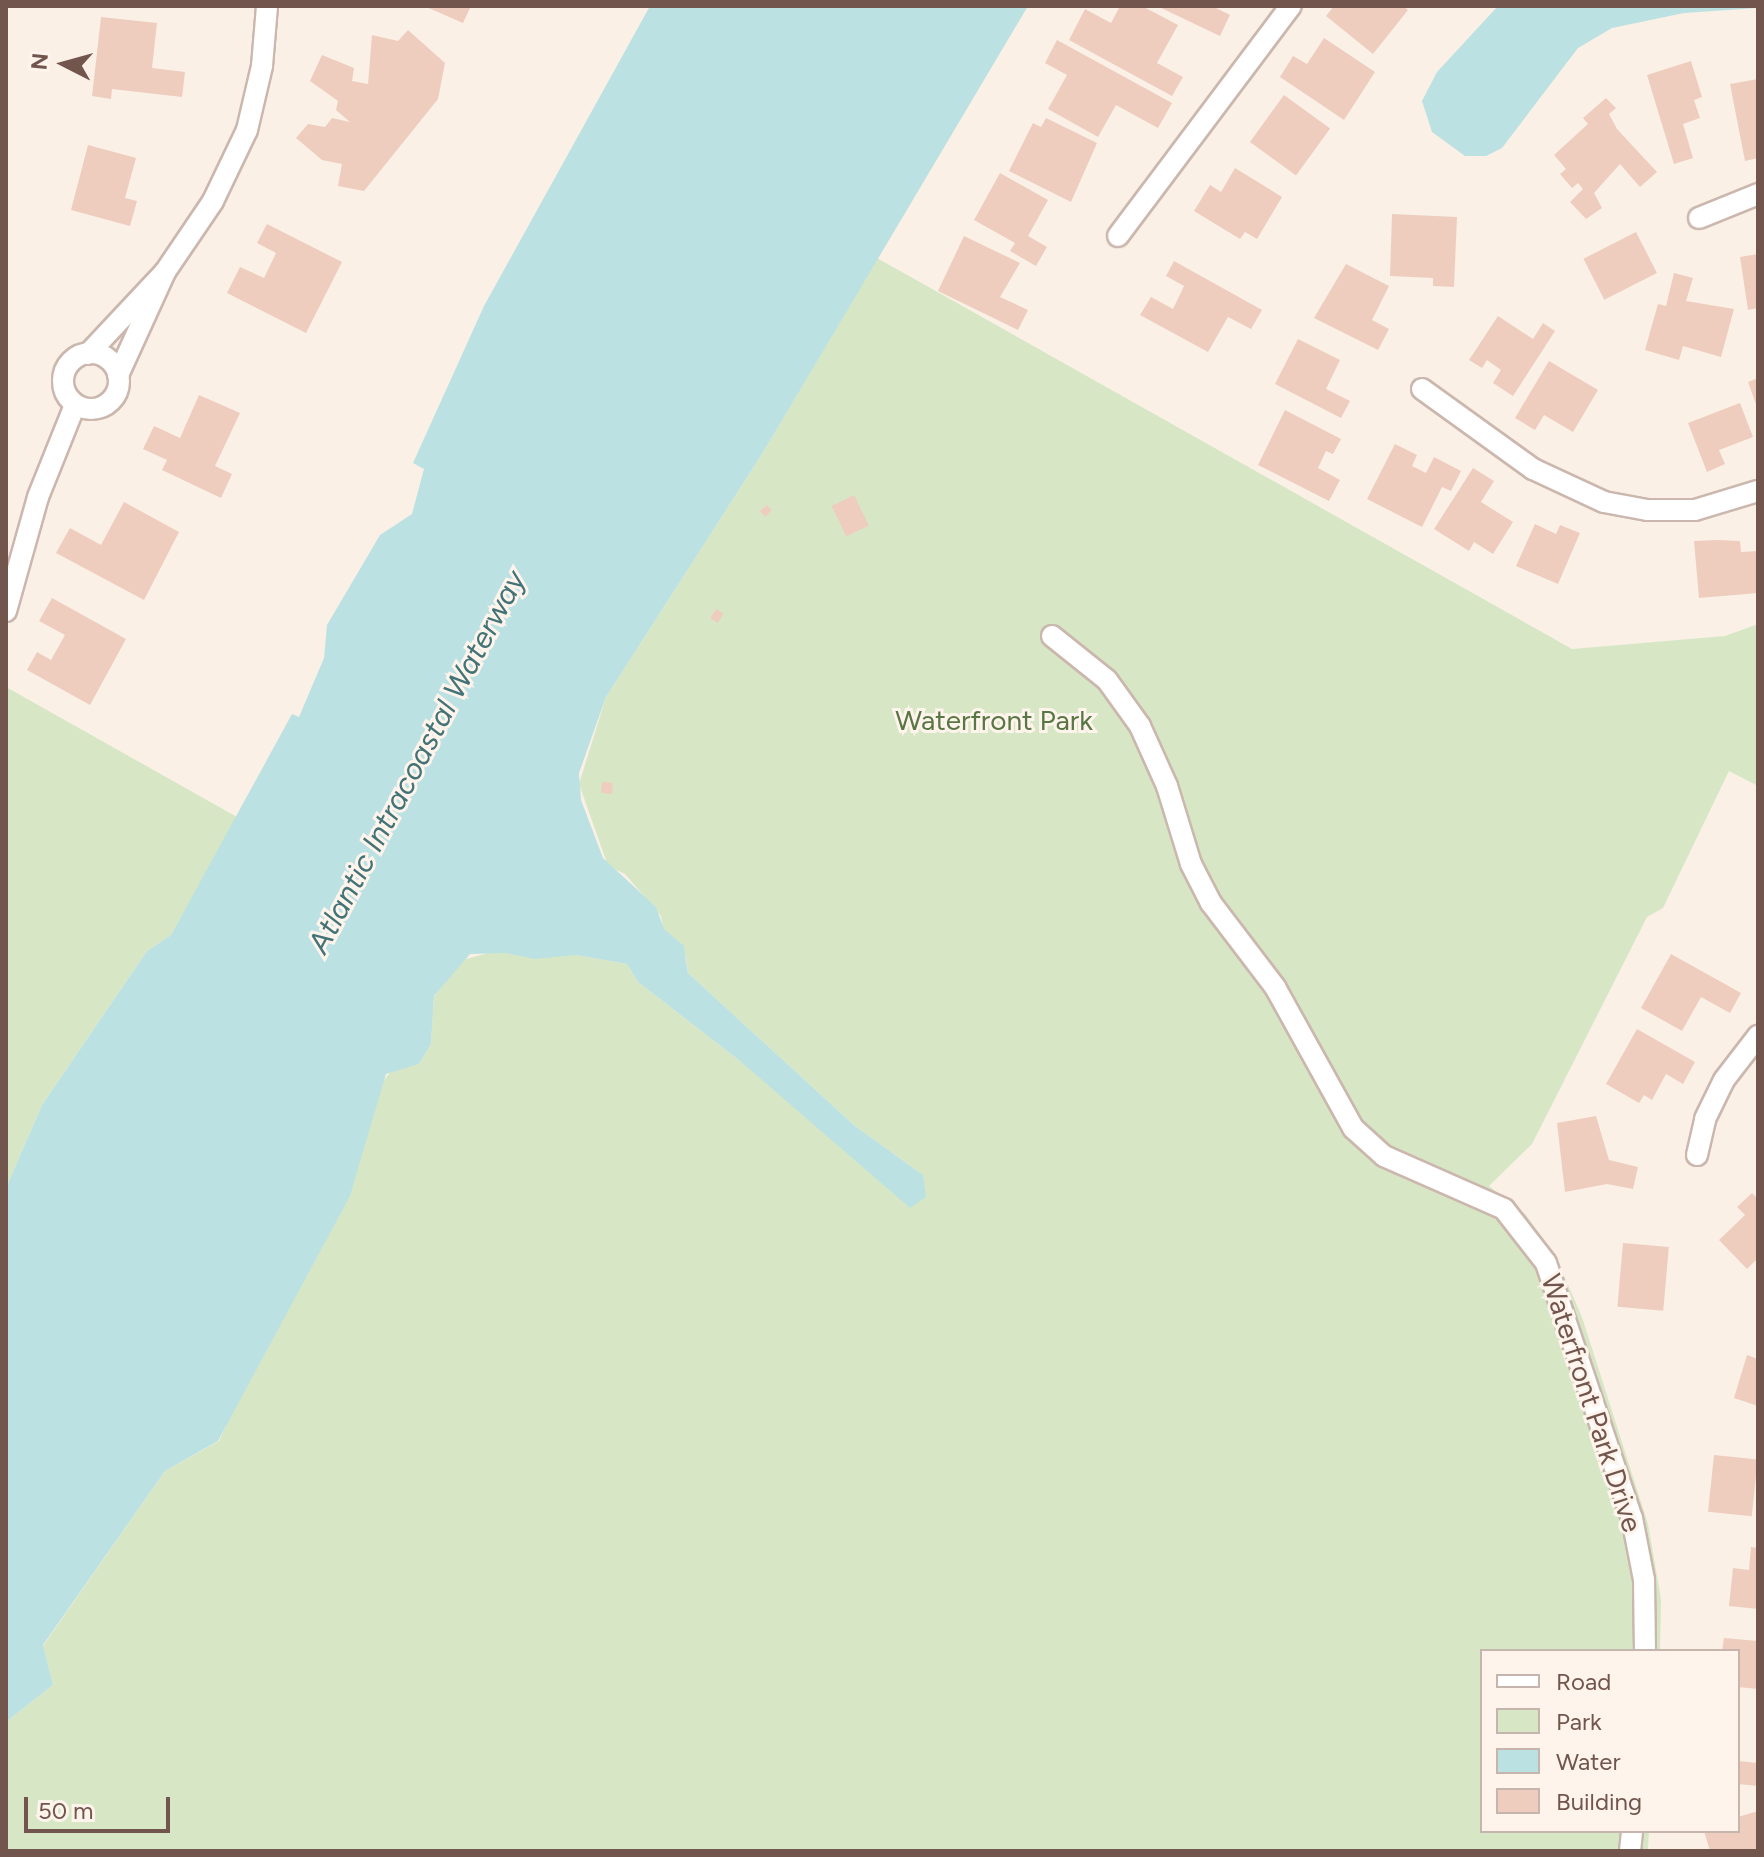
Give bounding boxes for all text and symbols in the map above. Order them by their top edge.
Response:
north arrow [24,24,104,104]
text: N [25,52,54,71]
water label: Atlantic Intracoastal Waterway [301,564,533,960]
park label: Waterfront Park [895,703,1093,737]
street label: Waterfront Park Drive [1534,1270,1650,1536]
legend [1480,1649,1740,1833]
text: Road [1556,1667,1611,1696]
text: Park [1556,1707,1602,1736]
text: Water [1556,1747,1621,1776]
scale bar [28,1781,174,1831]
text: Building [1556,1787,1642,1816]
text: 50 m [38,1796,94,1825]

